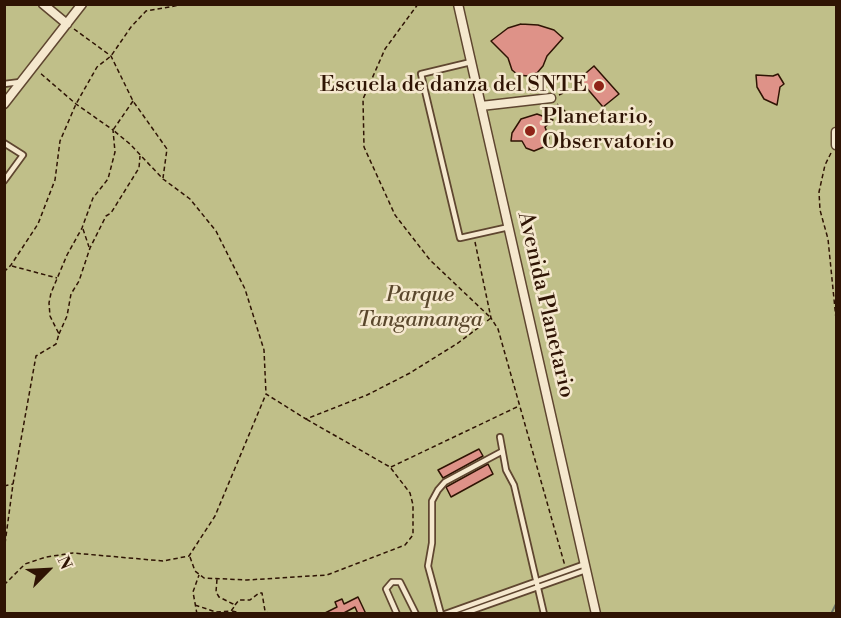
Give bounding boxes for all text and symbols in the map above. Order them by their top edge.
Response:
place label: Escuela de danza del SNTE [320,73,587,99]
marker: Escuela de danza del SNTE [592,79,606,93]
place label: Planetario, Observatorio [542,105,674,156]
marker: Planetario, Observatorio [523,124,537,138]
street label: Avenida Planetario [511,209,579,401]
park label: Parque Tangamanga [357,283,483,334]
north arrow [18,540,78,600]
text: N [53,553,76,573]

